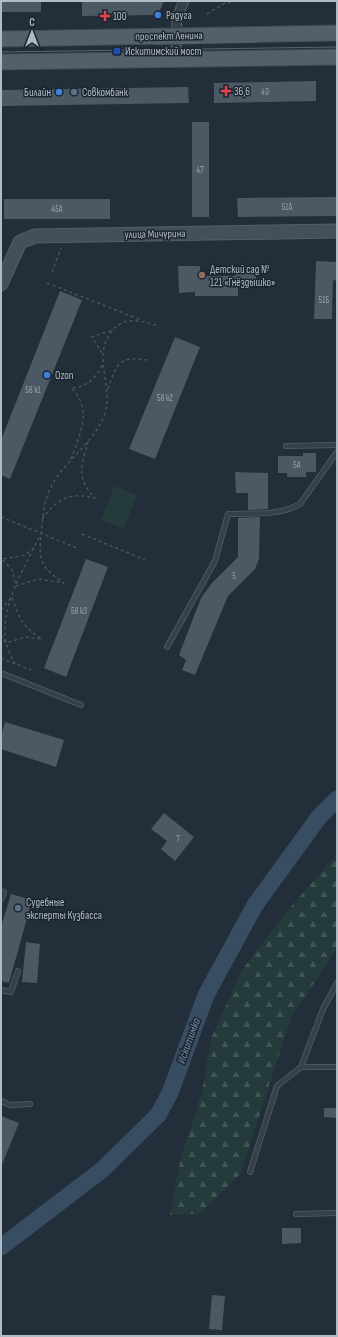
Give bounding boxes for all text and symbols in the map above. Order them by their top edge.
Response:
place label: Радуга [166,9,192,22]
place label: 100 [113,10,127,23]
marker: Радуга [153,10,163,20]
marker: 100 [100,11,110,21]
north arrow [12,12,52,52]
text: С [29,16,35,29]
street label: проспект Ленина [135,29,203,43]
place label: Искитимский мост [125,45,202,58]
marker: Искитимский мост [112,46,122,56]
place label: 36,6 [234,85,250,98]
place label: Билайн [24,86,51,99]
place label: Совкомбанк [82,86,129,99]
marker: 36,6 [221,86,231,96]
marker: Билайн [54,87,64,97]
marker: Совкомбанк [69,87,79,97]
house number: 49 [261,87,269,98]
house number: 47 [196,165,204,176]
house number: 51А [282,202,293,213]
house number: 45А [51,204,63,215]
street label: улица Мичурина [124,227,186,241]
place label: Детский сад № 121 «Гнёздышко» [210,263,275,289]
marker: Детский сад № 121 «Гнёздышко» [197,270,207,280]
house number: 51Б [319,295,329,306]
place label: Ozon [55,369,74,382]
marker: Ozon [42,370,52,380]
house number: 58 к1 [25,385,42,396]
house number: 58 к2 [157,393,173,404]
house number: 5А [293,460,301,471]
house number: 5 [232,571,236,582]
house number: 58 к3 [71,606,87,617]
house number: 7 [176,834,180,845]
place label: Судебные эксперты Кузбасса [26,896,102,922]
marker: Судебные эксперты Кузбасса [13,903,23,913]
water label: Искитимка [174,1016,204,1066]

